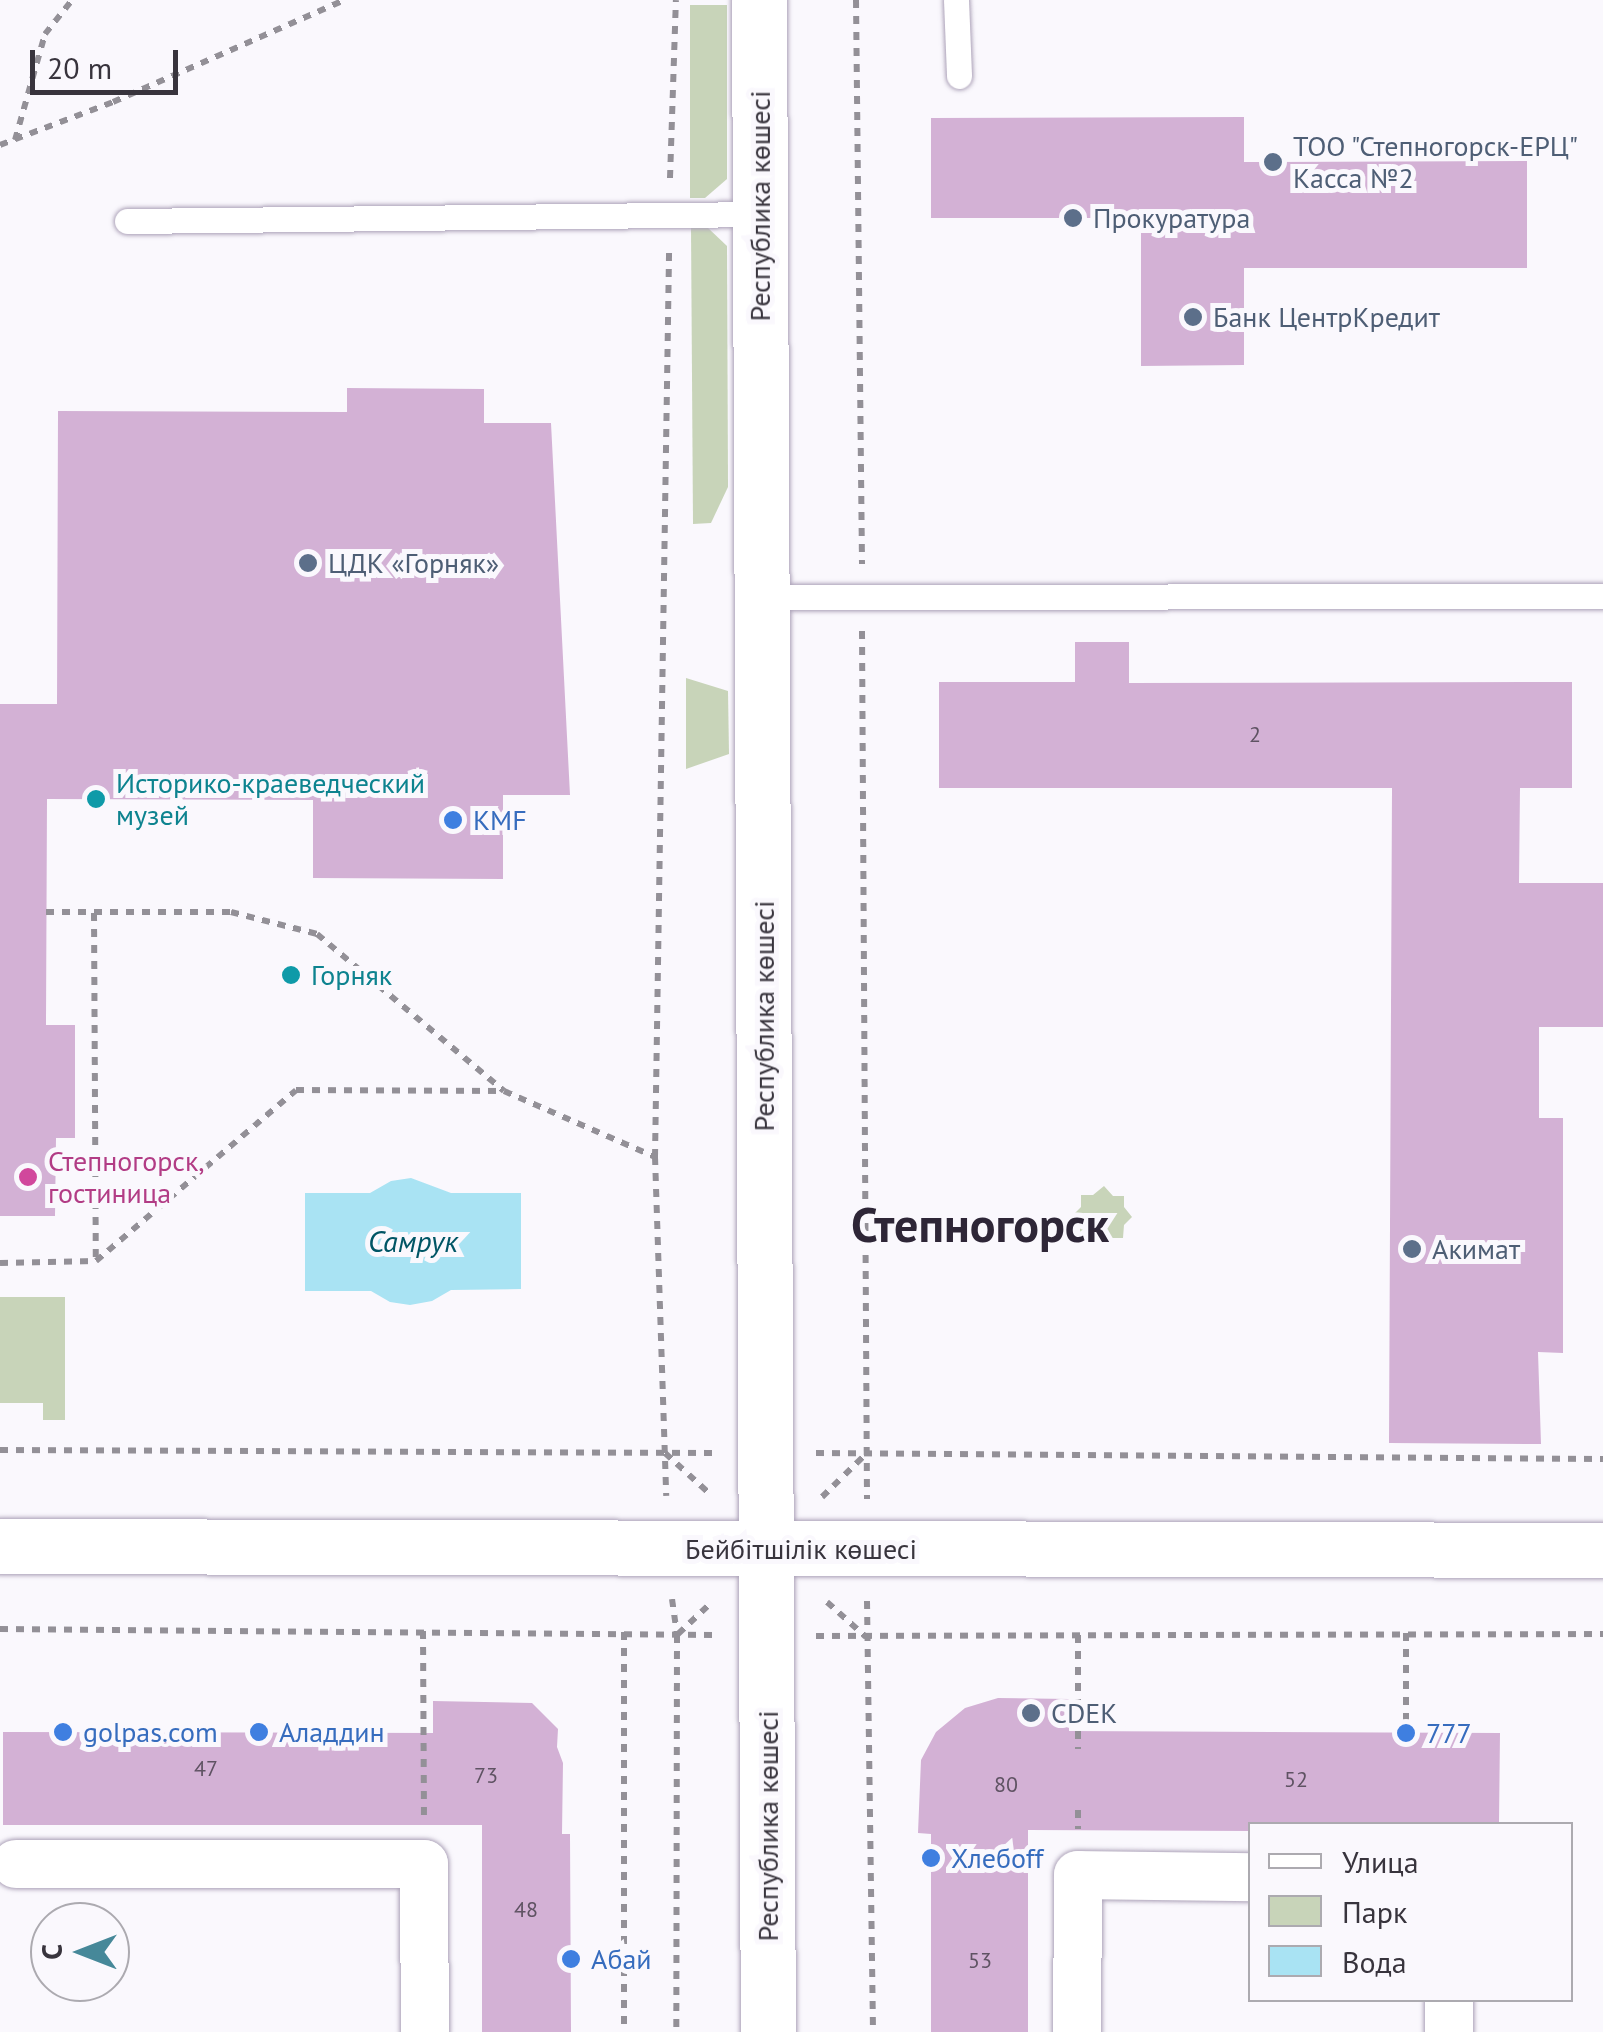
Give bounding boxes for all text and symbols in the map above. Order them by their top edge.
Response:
scale bar [35,30,182,92]
text: 20 m [47,48,112,87]
street label: Республика көшесі [743,91,777,321]
place label: ТОО "Степногорск-ЕРЦ" Касса №2 [1293,129,1580,195]
marker: ТОО "Степногорск-ЕРЦ" Касса №2 [1262,151,1284,173]
place label: Прокуратура [1093,201,1250,235]
marker: Прокуратура [1062,207,1084,229]
place label: Банк ЦентрКредит [1213,300,1440,334]
marker: Банк ЦентрКредит [1182,306,1204,328]
place label: ЦДК «Горняк» [328,546,499,580]
marker: ЦДК «Горняк» [297,552,319,574]
house number: 2 [1249,722,1261,748]
place label: Историко-краеведческий музей [116,766,425,832]
marker: Историко-краеведческий музей [85,788,107,810]
place label: KMF [473,803,527,837]
marker: KMF [442,809,464,831]
street label: Республика көшесі [747,901,781,1131]
place label: Горняк [311,958,392,992]
marker: Горняк [280,964,302,986]
place label: Степногорск, гостиница [48,1144,205,1210]
marker: Степногорск, гостиница [17,1166,39,1188]
district label: Степногорск [851,1196,1109,1254]
water label: Самрук [368,1223,458,1259]
place label: Акимат [1432,1232,1520,1266]
marker: Акимат [1401,1238,1423,1260]
street label: Бейбітшілік көшесі [685,1532,917,1566]
place label: CDEK [1051,1696,1117,1730]
marker: CDEK [1020,1702,1042,1724]
street label: Республика көшесі [751,1711,785,1941]
place label: golpas.com [83,1715,218,1749]
place label: Аладдин [279,1715,385,1749]
place label: 777 [1426,1716,1472,1750]
marker: golpas.com [52,1721,74,1743]
marker: Аладдин [248,1721,270,1743]
marker: 777 [1395,1722,1417,1744]
house number: 47 [194,1756,218,1782]
house number: 73 [474,1763,498,1789]
house number: 52 [1284,1767,1308,1793]
house number: 80 [994,1772,1018,1798]
legend [1248,1822,1573,2002]
place label: Хлебoff [951,1841,1044,1875]
text: Улица [1342,1842,1419,1881]
marker: Хлебoff [920,1847,942,1869]
text: Парк [1342,1892,1407,1931]
house number: 48 [514,1897,538,1923]
north arrow [30,1902,130,2002]
place label: Абай [591,1942,652,1976]
text: Вода [1342,1942,1407,1981]
text: С [33,1944,70,1960]
marker: Абай [560,1948,582,1970]
house number: 53 [968,1948,992,1974]

